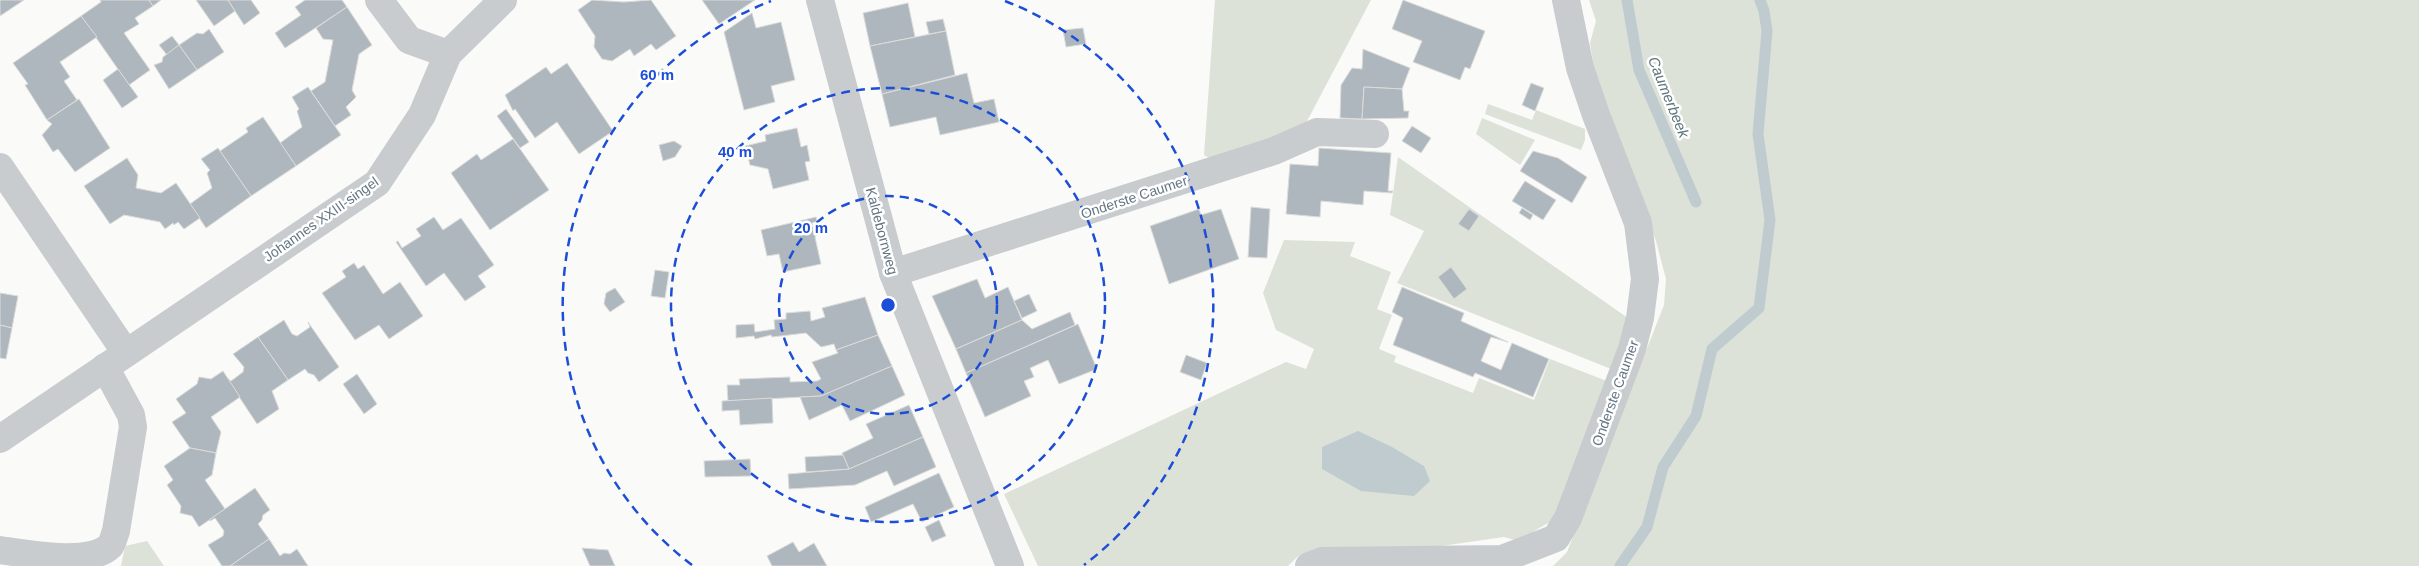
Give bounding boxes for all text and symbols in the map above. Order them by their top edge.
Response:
water label: Caumerbeek [1645,54,1694,141]
text: 60 m [640,66,674,83]
text: 40 m [718,143,752,160]
street label: Onderste Caumer [1079,172,1190,222]
street label: Johannes XXIII-singel [261,173,381,265]
street label: Kaldebornweg [863,186,901,276]
text: 20 m [794,219,828,236]
centre of rings [879,296,897,314]
street label: Onderste Caumer [1588,338,1642,448]

